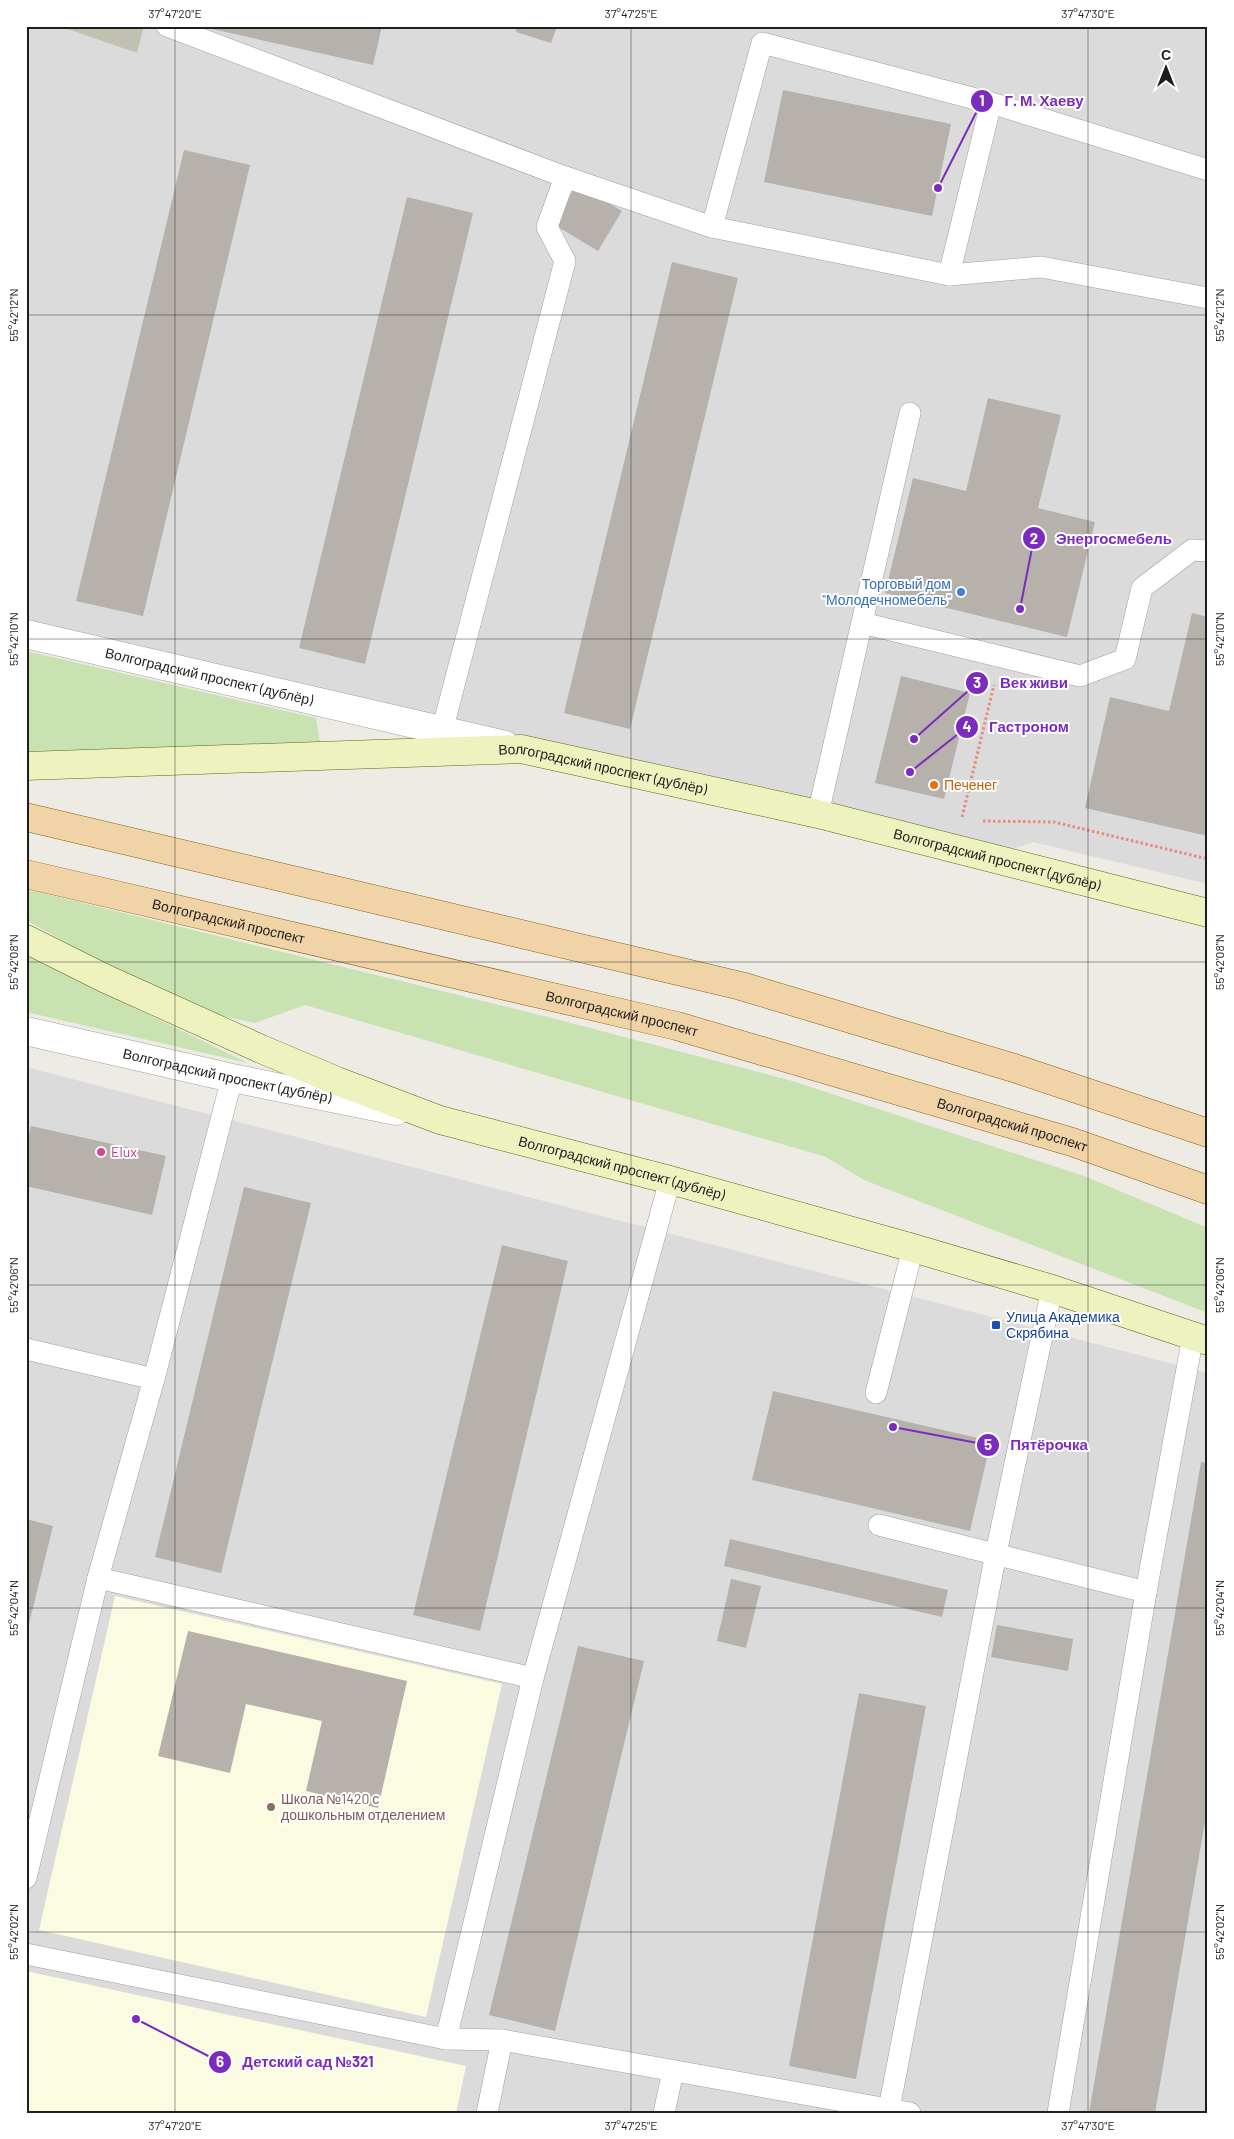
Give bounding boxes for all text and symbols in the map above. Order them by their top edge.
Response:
text: 37°47'20"E [148,6,202,20]
text: 37°47'25"E [605,6,657,20]
text: 37°47'30"E [1061,6,1115,20]
north arrow [1142,42,1192,92]
text: С [1161,46,1171,63]
callout: Г. М. Хаеву [970,86,1094,116]
text: 1 [979,91,985,109]
text: Г. М. Хаеву [1005,91,1084,109]
text: 55°42'12"N [6,288,20,342]
text: 55°42'12"N [1212,288,1226,342]
callout: Энергосмебель [1021,523,1183,553]
text: 2 [1030,529,1038,547]
text: Энергосмебель [1056,529,1172,547]
place label: Торговый дом "Молодечномебель" [822,575,951,608]
marker: Торговый дом "Молодечномебель" [955,586,967,598]
text: 55°42'10"N [6,612,20,666]
text: 55°42'10"N [1212,612,1226,666]
street label: Волгоградский проспект (дублёр) [104,644,315,708]
callout: Век живи [965,668,1078,698]
text: 3 [973,673,981,691]
text: Век живи [1000,673,1068,691]
callout: Гастроном [955,712,1079,742]
text: 4 [962,717,972,735]
text: Гастроном [989,717,1069,735]
street label: Волгоградский проспект (дублёр) [498,740,709,798]
place label: Печенег [944,776,997,793]
marker: Печенег [928,779,940,791]
street label: Волгоградский проспект (дублёр) [892,825,1103,893]
street label: Волгоградский проспект [151,895,307,947]
text: 55°42'08"N [6,934,20,990]
text: 55°42'08"N [1212,934,1226,990]
street label: Волгоградский проспект [544,987,701,1040]
street label: Волгоградский проспект (дублёр) [121,1044,333,1106]
street label: Волгоградский проспект [935,1094,1091,1155]
street label: Волгоградский проспект (дублёр) [517,1132,727,1203]
place label: Elux [111,1143,137,1160]
marker: Elux [95,1146,107,1158]
text: 55°42'06"N [6,1257,20,1313]
text: 55°42'06"N [1212,1257,1226,1313]
place label: Улица Академика Скрябина [1006,1308,1120,1341]
marker: Улица Академика Скрябина [990,1319,1002,1331]
callout: Пятёрочка [975,1430,1098,1460]
text: 5 [984,1435,992,1453]
text: Пятёрочка [1010,1435,1089,1453]
text: 55°42'04"N [6,1580,20,1636]
text: 55°42'04"N [1212,1580,1226,1636]
place label: Школа №1420 с дошкольным отделением [281,1790,445,1823]
marker: Школа №1420 с дошкольным отделением [265,1801,277,1813]
text: 55°42'02"N [6,1904,20,1960]
text: 55°42'02"N [1212,1904,1226,1960]
callout: Детский сад №321 [208,2047,384,2077]
text: 6 [216,2052,224,2070]
text: Детский сад №321 [242,2052,374,2070]
text: 37°47'20"E [148,2118,202,2132]
text: 37°47'25"E [605,2118,657,2132]
text: 37°47'30"E [1061,2118,1115,2132]

